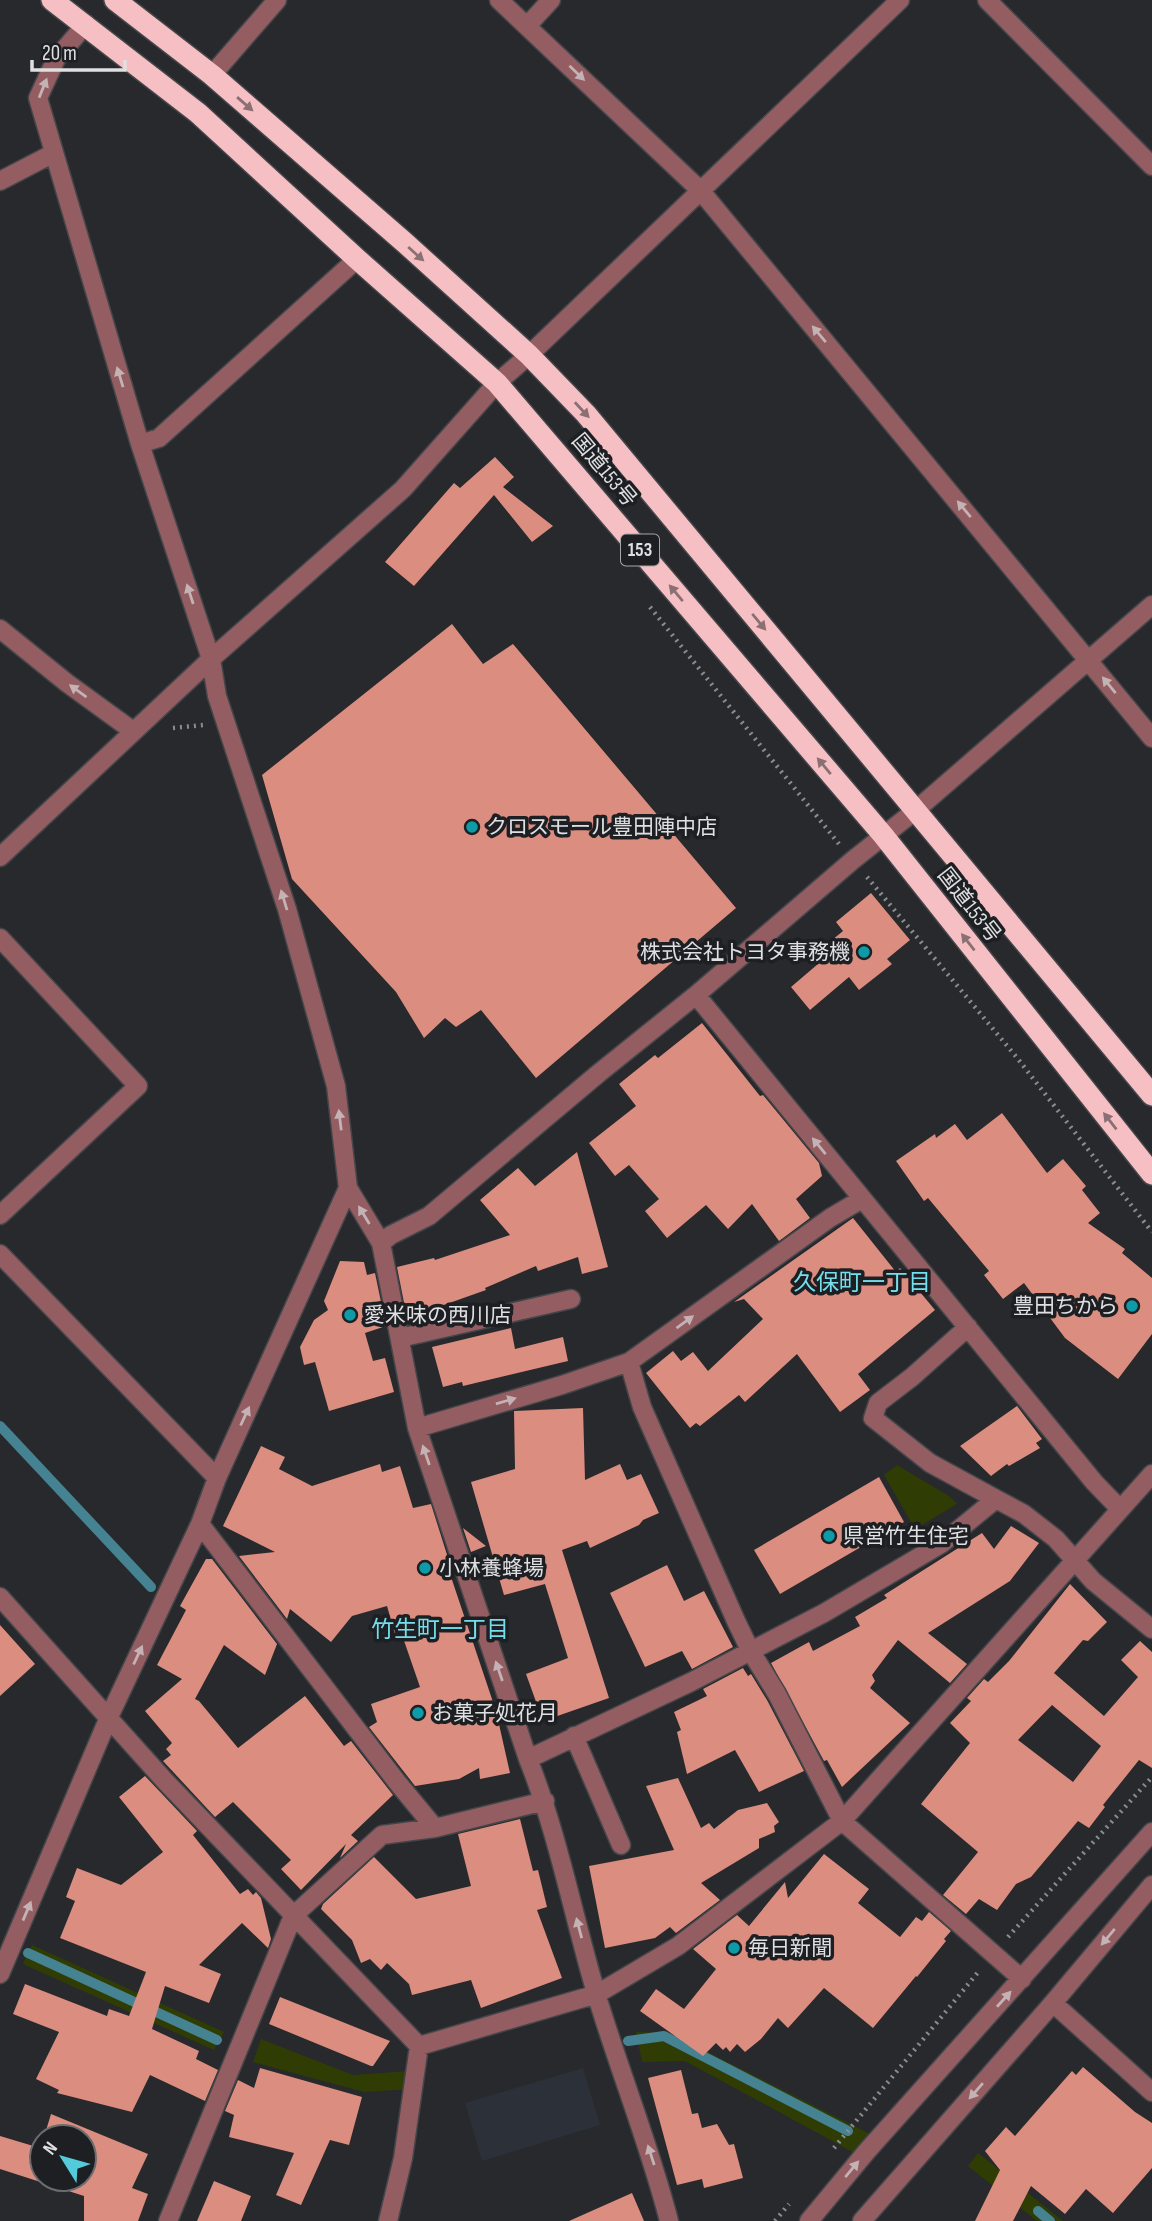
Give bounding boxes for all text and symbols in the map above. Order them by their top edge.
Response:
scale bar [32,28,124,72]
text: 20 m [42,41,77,66]
one-way arrow [568,64,585,80]
one-way arrow [38,77,49,98]
one-way arrow [236,96,254,112]
one-way arrow [407,245,424,261]
one-way arrow [811,325,827,343]
one-way arrow [115,367,125,388]
one-way arrow [573,401,589,418]
street label: 国道153号 [566,428,642,512]
one-way arrow [957,501,972,518]
road number: 153 [621,534,659,566]
one-way arrow [184,583,194,604]
one-way arrow [669,585,684,602]
one-way arrow [751,613,766,630]
one-way arrow [1102,676,1117,693]
one-way arrow [69,684,87,698]
one-way arrow [817,758,832,775]
place label: クロスモール豊田陣中店 [486,815,717,840]
marker: クロスモール豊田陣中店 [464,819,480,835]
street label: 国道153号 [932,863,1006,947]
one-way arrow [278,890,289,911]
one-way arrow [961,934,976,951]
place label: 株式会社トヨタ事務機 [640,940,850,965]
marker: 株式会社トヨタ事務機 [856,944,872,960]
one-way arrow [334,1109,345,1131]
one-way arrow [1102,1112,1117,1130]
one-way arrow [812,1137,827,1154]
one-way arrow [358,1206,371,1225]
district label: 久保町一丁目 [793,1269,931,1297]
place label: 豊田ちから [1013,1294,1118,1319]
marker: 豊田ちから [1124,1298,1140,1314]
place label: 愛米味の西川店 [364,1303,511,1328]
marker: 愛米味の西川店 [342,1307,358,1323]
one-way arrow [676,1315,694,1329]
one-way arrow [496,1396,517,1406]
one-way arrow [239,1406,251,1426]
one-way arrow [421,1444,431,1465]
place label: 県営竹生住宅 [843,1524,969,1549]
marker: 県営竹生住宅 [821,1528,837,1544]
place label: 小林養蜂場 [439,1556,544,1581]
marker: 小林養蜂場 [417,1560,433,1576]
district label: 竹生町一丁目 [371,1616,509,1644]
one-way arrow [133,1645,144,1665]
one-way arrow [493,1660,504,1681]
place label: お菓子処花月 [432,1701,558,1726]
marker: お菓子処花月 [410,1705,426,1721]
one-way arrow [21,1901,33,1921]
one-way arrow [573,1917,584,1939]
one-way arrow [1100,1928,1116,1946]
place label: 毎日新聞 [748,1936,832,1961]
marker: 毎日新聞 [726,1940,742,1956]
one-way arrow [995,1991,1011,2008]
one-way arrow [969,2083,984,2100]
north arrow [28,2123,98,2193]
text: N [38,2138,63,2160]
one-way arrow [645,2145,655,2166]
one-way arrow [845,2160,860,2178]

